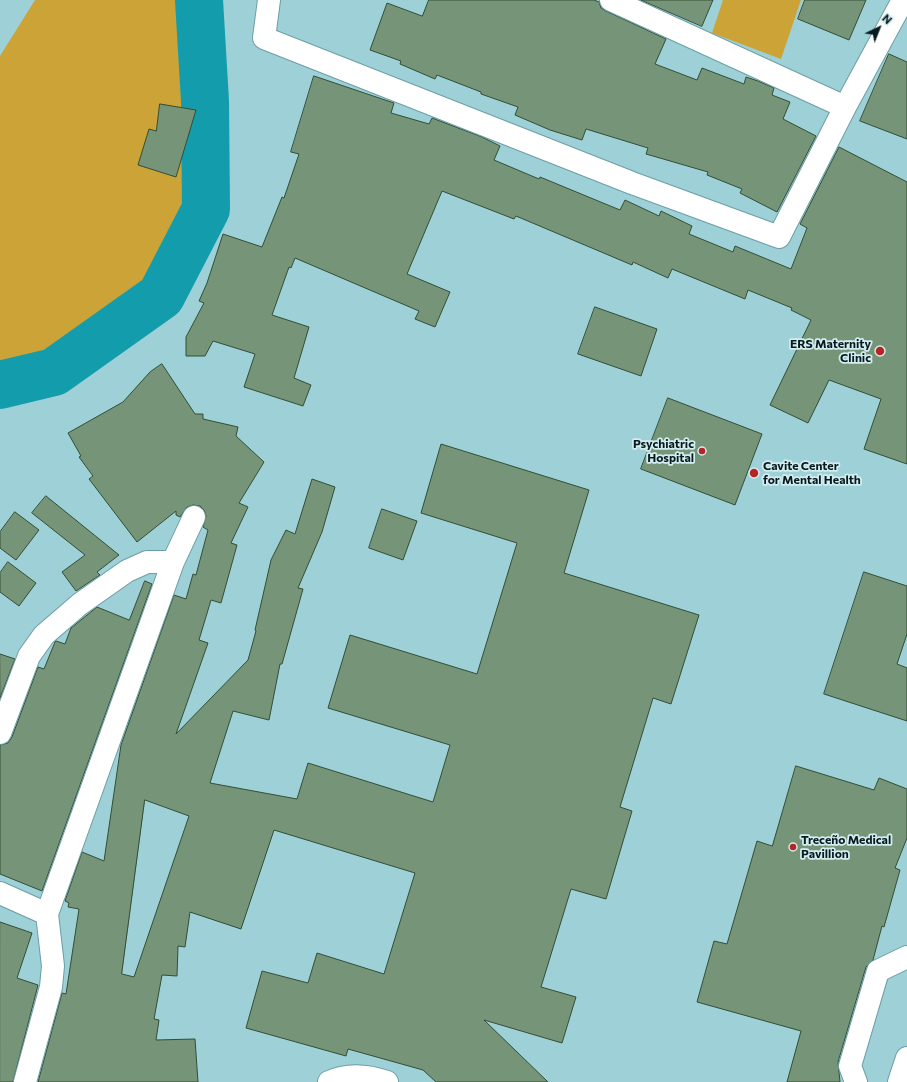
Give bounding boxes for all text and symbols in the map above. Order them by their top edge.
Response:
north arrow [859,8,899,48]
text: N [880,11,895,26]
place label: ERS Maternity Clinic [790,337,871,365]
marker: ERS Maternity Clinic [874,345,886,357]
place label: Psychiatric Hospital [633,437,694,465]
marker: Psychiatric Hospital [697,446,707,456]
place label: Cavite Center for Mental Health [763,459,861,487]
marker: Cavite Center for Mental Health [748,467,760,479]
place label: Treceño Medical Pavillion [801,833,891,861]
marker: Treceño Medical Pavillion [788,842,798,852]

